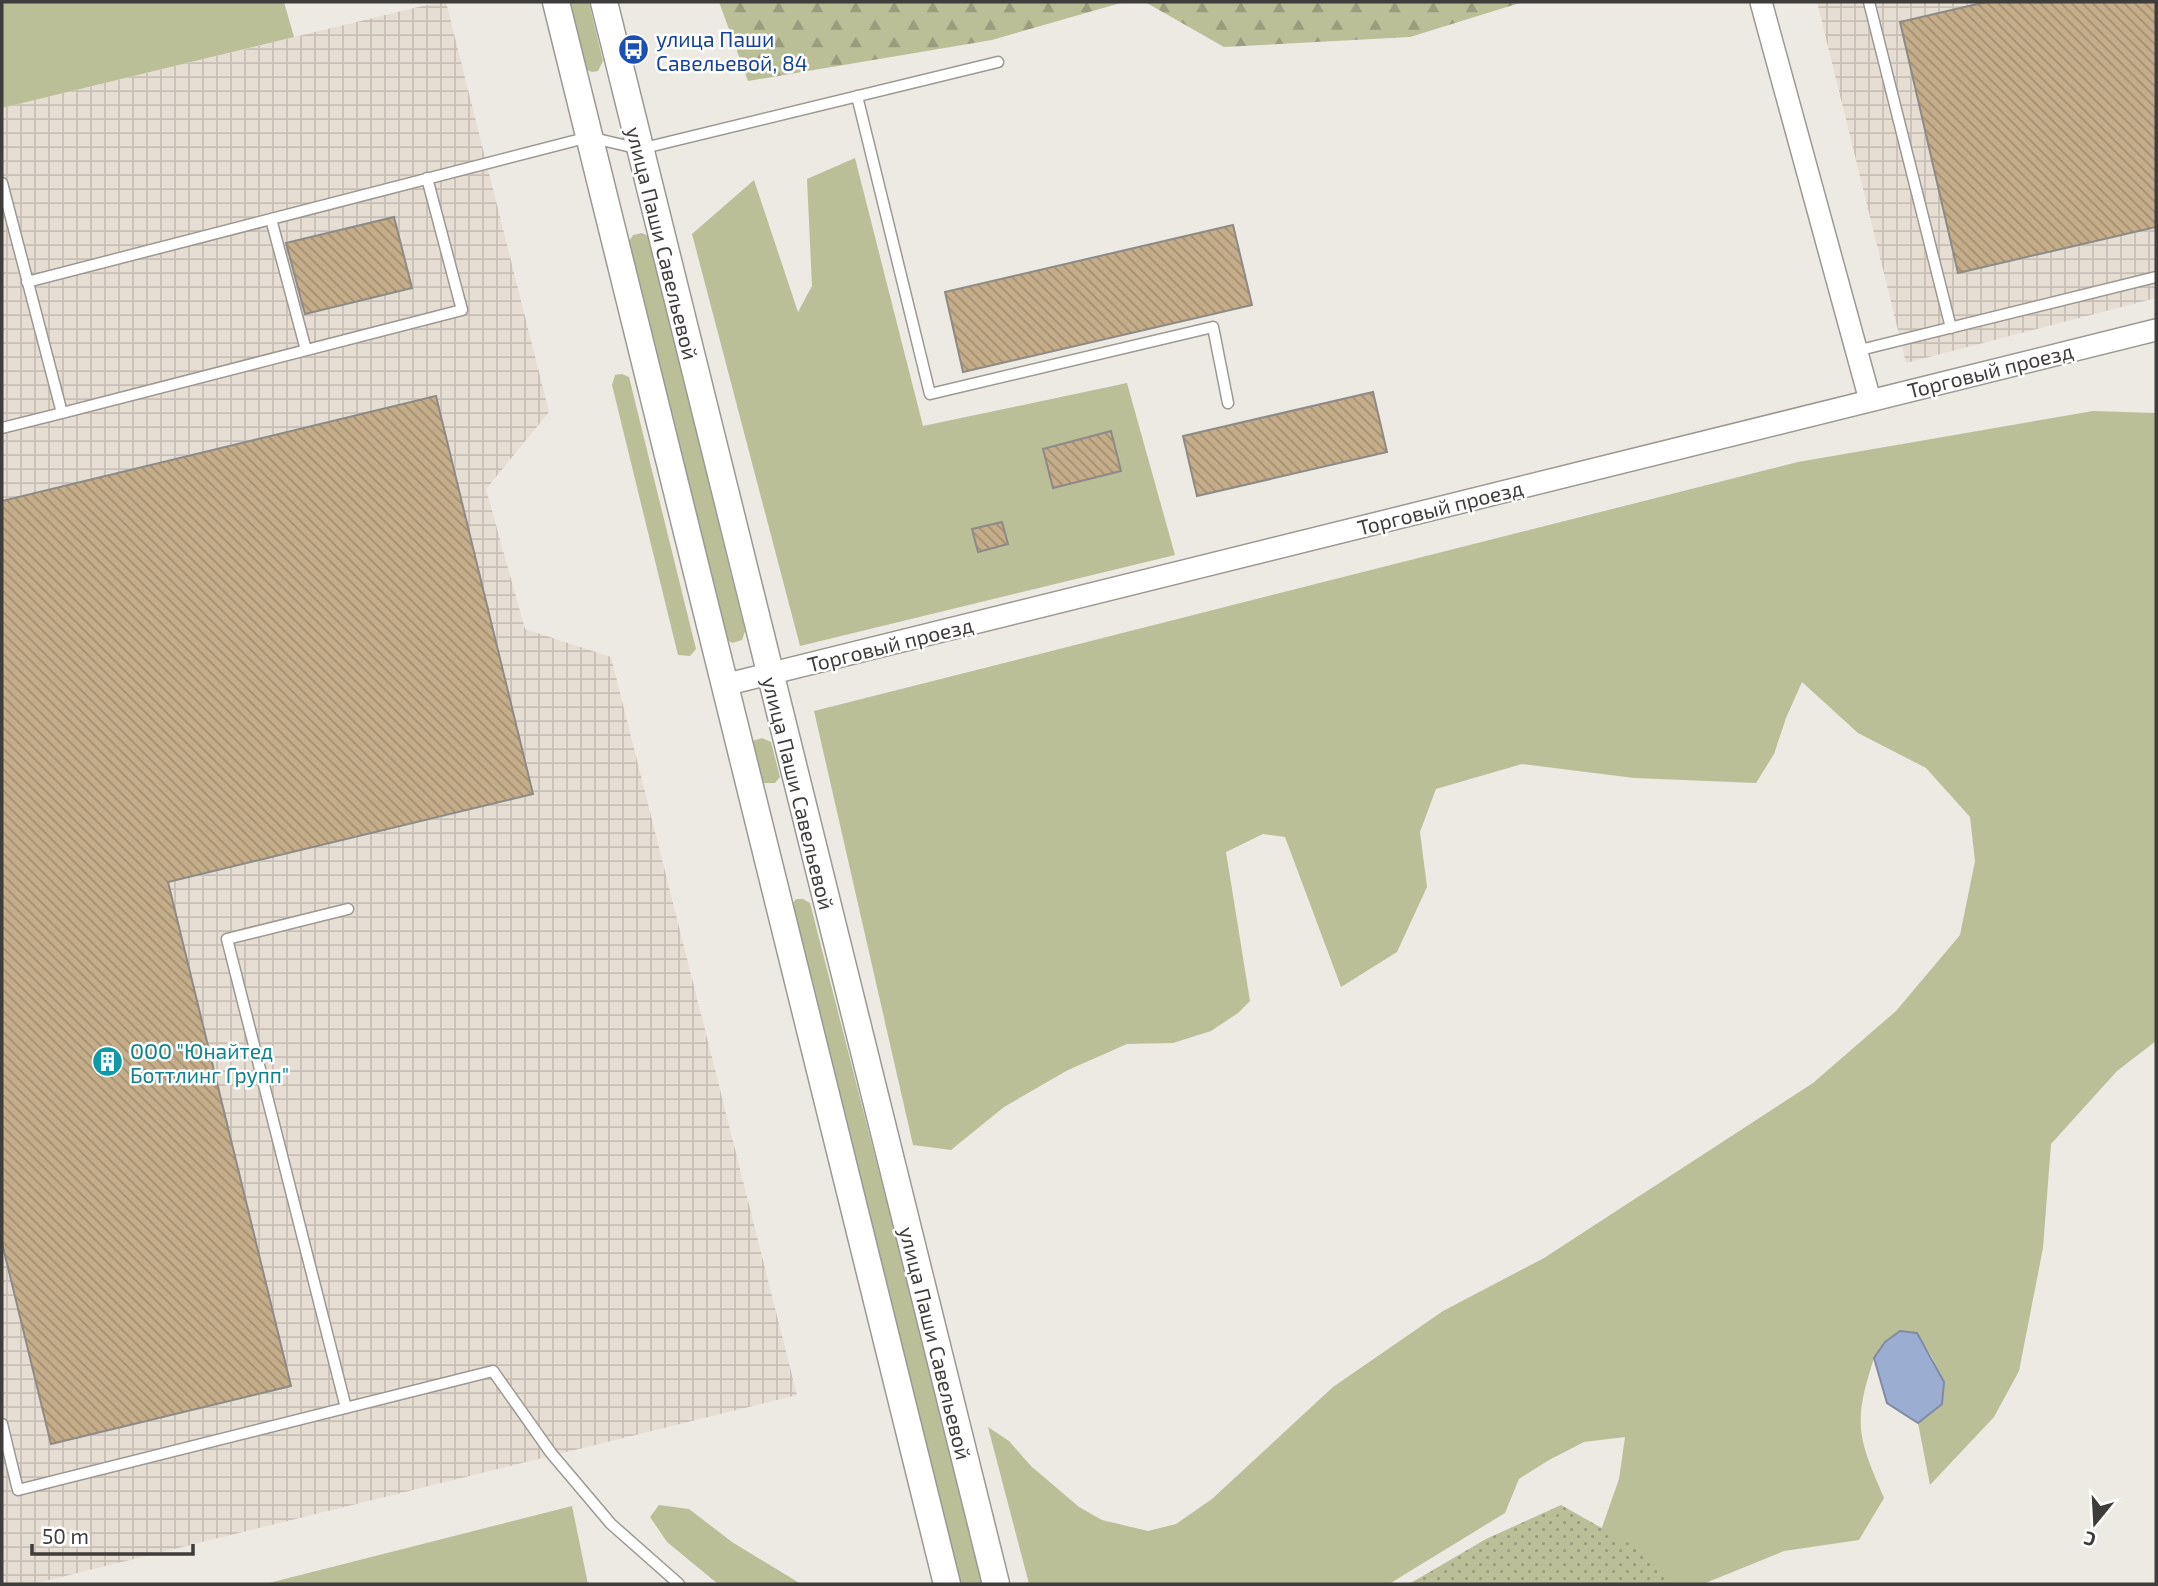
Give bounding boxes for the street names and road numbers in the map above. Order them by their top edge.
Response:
street label: улица Паши Савельевой [621,124,704,362]
street label: Торговый проезд [1905,337,2075,403]
street label: Торговый проезд [1355,474,1525,540]
street label: Торговый проезд [805,611,975,677]
street label: улица Паши Савельевой [757,674,840,912]
street label: улица Паши Савельевой [894,1224,977,1462]

